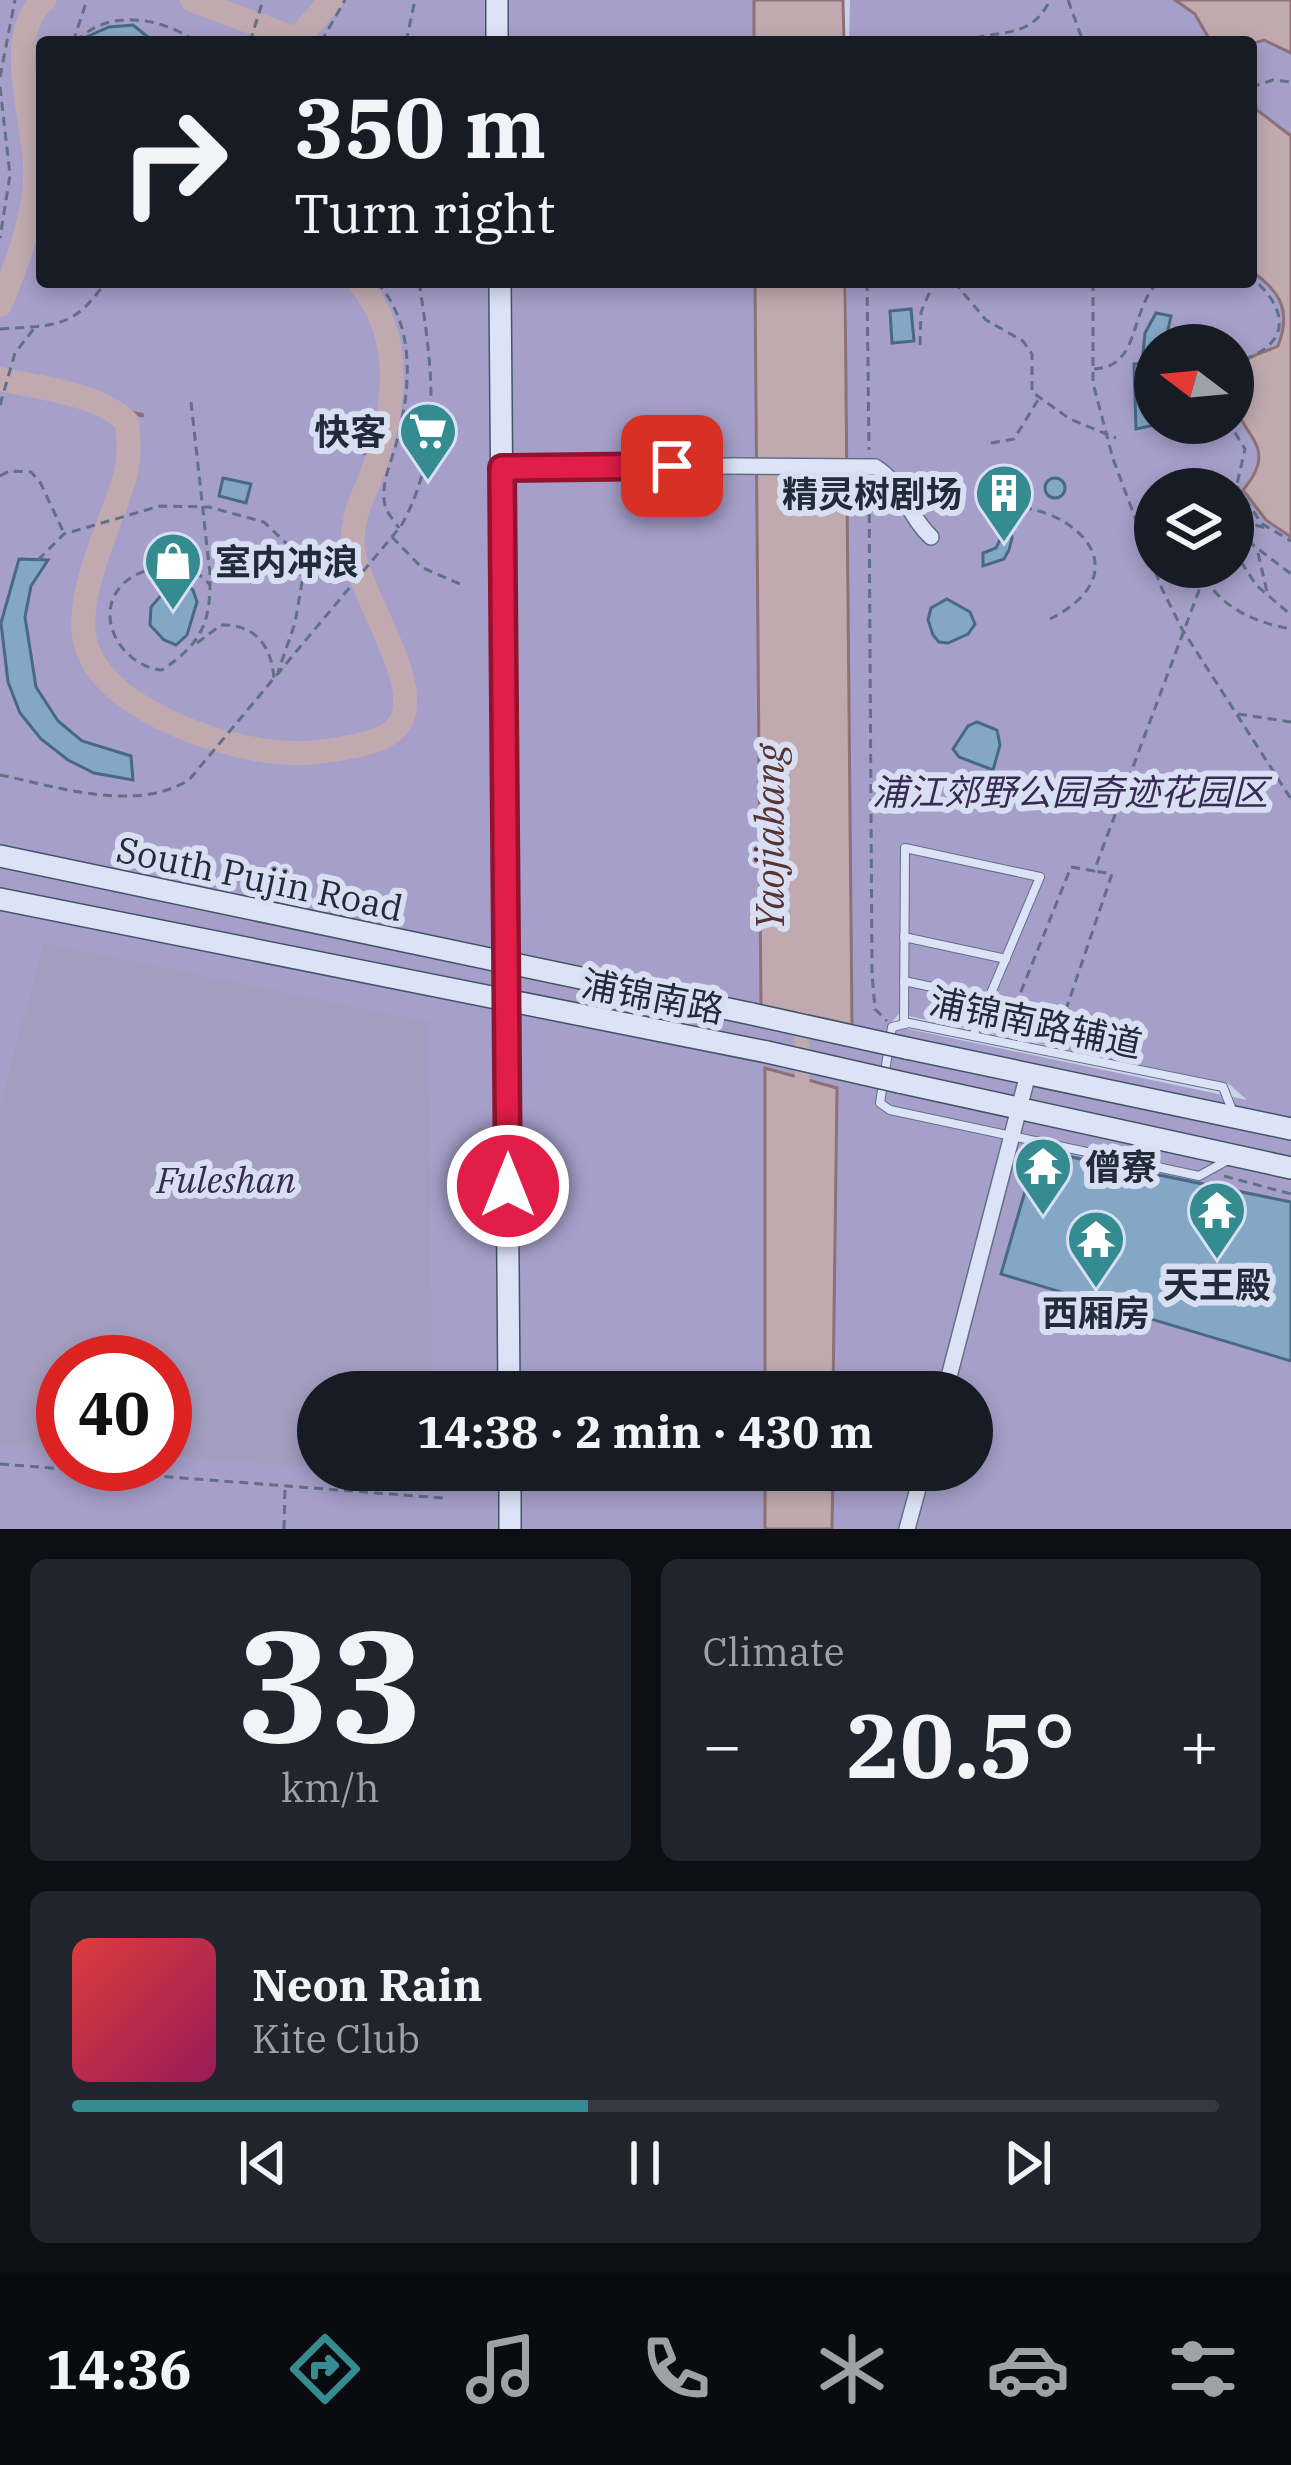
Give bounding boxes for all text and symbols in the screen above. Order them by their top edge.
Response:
text: 350 m [294,72,546,181]
icon: right [96,84,252,240]
text: Turn right [294,178,556,248]
north arrow [1134,324,1254,444]
map controls [1134,324,1254,588]
supermarket icon: 快客 [397,400,459,482]
place label: 快客 [314,408,386,455]
pin [621,415,723,517]
icon: arrive [639,433,705,499]
building icon: 精灵树剧场 [973,462,1035,544]
button: layers [1134,468,1254,588]
place label: 精灵树剧场 [782,470,962,517]
shop icon: 室内冲浪 [142,530,204,612]
place label: 室内冲浪 [215,538,359,585]
water label: Yaojiabang [744,742,795,930]
park label: 浦江郊野公园奇迹花园区 [872,768,1273,815]
street label: South Pujin Road [113,825,407,931]
street label: 浦锦南路 [578,959,728,1033]
street label: 浦锦南路辅道 [925,977,1147,1067]
position arrow [445,1123,571,1249]
temple icon: 僧寮 [1012,1135,1074,1217]
place label: 僧寮 [1085,1143,1157,1190]
park label: Fuleshan [155,1156,296,1203]
temple icon: 天王殿 [1186,1179,1248,1261]
temple icon: 西厢房 [1065,1208,1127,1290]
place label: 天王殿 [1163,1261,1271,1308]
place label: 西厢房 [1042,1289,1150,1336]
speed limit sign: 40 [36,1335,192,1491]
text: 14:38 · 2 min · 430 m [417,1402,873,1460]
text: 33 [237,1582,424,1785]
text: Climate [703,1626,845,1677]
text: 20.5° [846,1686,1076,1803]
text: − [703,1701,742,1787]
text: + [1179,1701,1219,1787]
text: km/h [281,1762,380,1813]
text: Neon Rain [252,1955,482,2013]
text: Kite Club [252,2013,420,2064]
icon: previous [230,2130,296,2196]
icon: pause [612,2130,678,2196]
icon: next [995,2130,1061,2196]
icon: directions [283,2327,367,2411]
icon: music [459,2327,543,2411]
icon: phone [634,2327,718,2411]
icon: climate [810,2327,894,2411]
icon: car [986,2327,1070,2411]
icon: filters [1161,2327,1245,2411]
text: 14:36 [46,2334,192,2404]

